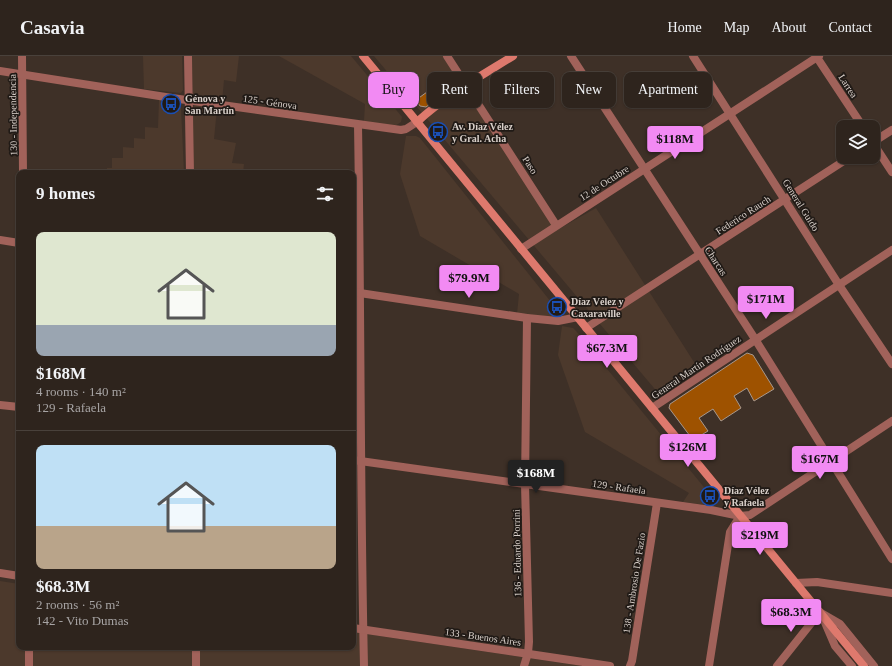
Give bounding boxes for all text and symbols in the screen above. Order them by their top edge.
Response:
text: Casavia [20,17,84,38]
text: Home [668,20,702,35]
text: Map [724,20,749,35]
text: About [771,20,806,35]
text: Contact [828,20,872,35]
chip: Buy [368,72,419,108]
chip: Rent [427,72,482,108]
chip: Filters [490,72,554,108]
chip: New [562,72,616,108]
chip: Apartment [624,72,712,108]
street label: Larrea [836,72,860,100]
street label: 130 - Independencia [7,74,19,156]
bus stop icon: Génova y San Martín [160,93,182,115]
place label: Génova y San Martín [185,93,235,116]
street label: 125 - Génova [242,93,298,111]
map controls [836,120,880,164]
button: layers [836,120,880,164]
bus stop icon: Av. Díaz Vélez y Gral. Acha [427,121,449,143]
place label: Av. Díaz Vélez y Gral. Acha [452,121,514,144]
pin: $118M [647,126,703,160]
text: $118M [656,131,694,146]
street label: Paso [520,154,540,176]
street label: 12 de Octubre [577,163,631,203]
street label: General Guido [781,177,821,233]
icon: filters [314,183,336,205]
text: 9 homes [36,184,95,203]
street label: Federico Rauch [714,193,772,237]
street label: Charcas [703,244,729,278]
icon: home [150,258,222,330]
pin: $79.9M [436,265,502,299]
text: $79.9M [448,270,490,285]
pin: $171M [738,286,794,320]
text: $171M [747,291,785,306]
bus stop icon: Díaz Vélez y Caxaraville [546,296,568,318]
place label: Díaz Vélez y Caxaraville [571,296,624,319]
street label: General Martín Rodríguez [649,333,743,401]
pin: $67.3M [574,335,640,369]
text: $67.3M [586,340,628,355]
text: $168M [36,364,86,383]
text: 4 rooms · 140 m² [36,384,126,399]
text: 129 - Rafaela [36,400,106,415]
pin: $126M [660,434,716,468]
text: $126M [669,439,707,454]
pin: $167M [792,446,848,480]
text: $167M [801,451,839,466]
pin: $168M [508,460,564,494]
text: $168M [517,465,555,480]
icon: home [150,471,222,543]
street label: 129 - Rafaela [592,478,647,496]
bus stop icon: Díaz Vélez y Rafaela [699,485,721,507]
place label: Díaz Vélez y Rafaela [724,485,770,508]
street label: 136 - Eduardo Porrini [511,509,523,597]
pin: $219M [732,522,788,556]
text: $219M [741,527,779,542]
street label: 138 - Ambrosio De Fazio [621,532,647,634]
text: $68.3M [36,577,90,596]
text: 2 rooms · 56 m² [36,597,119,612]
pin: $68.3M [758,599,824,633]
text: $68.3M [770,604,812,619]
text: 142 - Vito Dumas [36,613,129,628]
street label: 133 - Buenos Aires [444,626,522,648]

